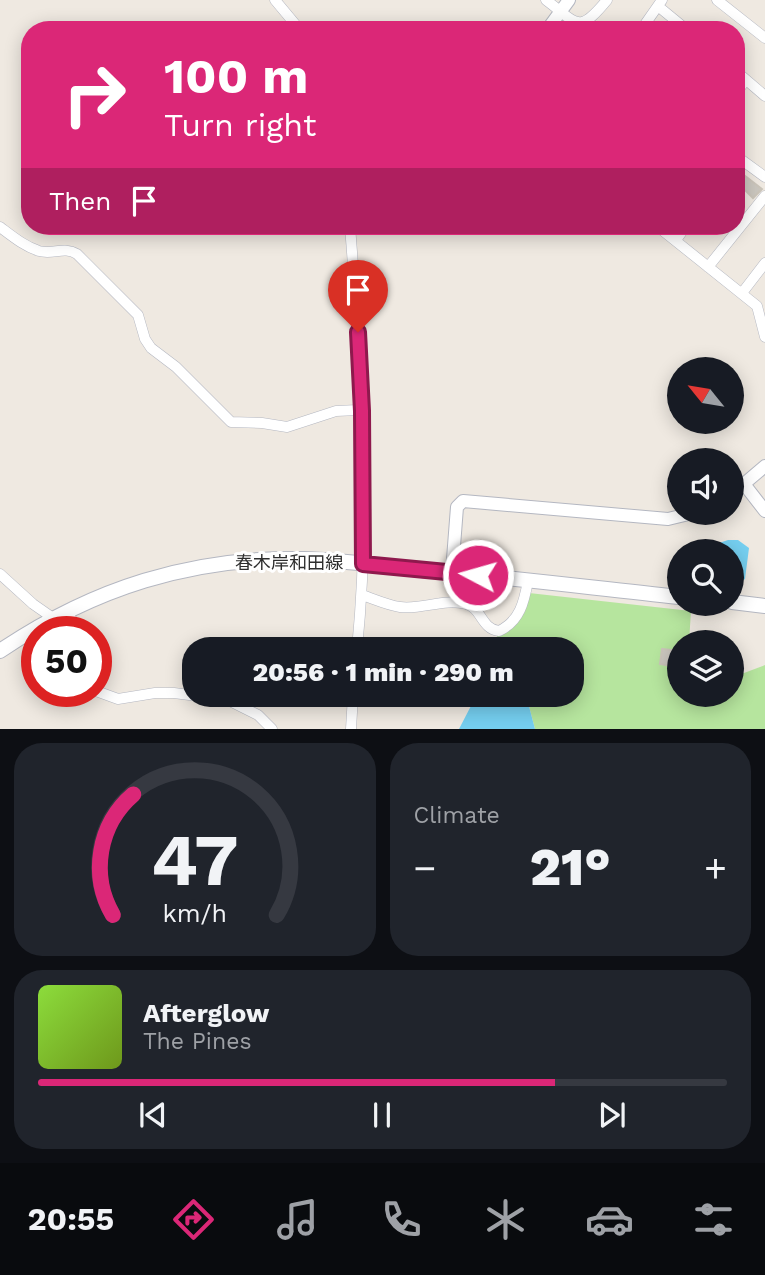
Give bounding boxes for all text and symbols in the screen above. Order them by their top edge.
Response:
text: 100 m [164,47,308,105]
icon: right [49,49,140,140]
text: Turn right [164,106,316,144]
icon: arrive [125,182,163,220]
text: Then [49,186,111,216]
pin [328,260,388,332]
icon: arrive [339,271,377,309]
north arrow [667,357,744,434]
map controls [667,357,744,707]
button: sound [667,448,744,525]
position arrow [441,538,515,612]
button: search [667,539,744,616]
street label: 春木岸和田線 [235,552,343,573]
speed limit sign: 50 [21,616,112,707]
button: layers [667,630,744,707]
text: 20:56 · 1 min · 290 m [252,657,514,687]
text: Climate [414,802,500,829]
text: 47 [151,818,239,904]
text: 21° [530,837,611,898]
text: − [414,846,436,890]
text: + [704,846,727,890]
text: km/h [163,899,227,928]
text: Afterglow [143,998,269,1028]
text: The Pines [143,1028,252,1055]
icon: previous [134,1096,172,1134]
icon: pause [363,1096,401,1134]
icon: next [593,1096,631,1134]
icon: directions [169,1195,218,1244]
icon: music [273,1195,322,1244]
icon: phone [377,1195,426,1244]
icon: climate [481,1195,530,1244]
icon: car [585,1195,634,1244]
icon: filters [689,1195,738,1244]
text: 20:55 [27,1200,114,1238]

